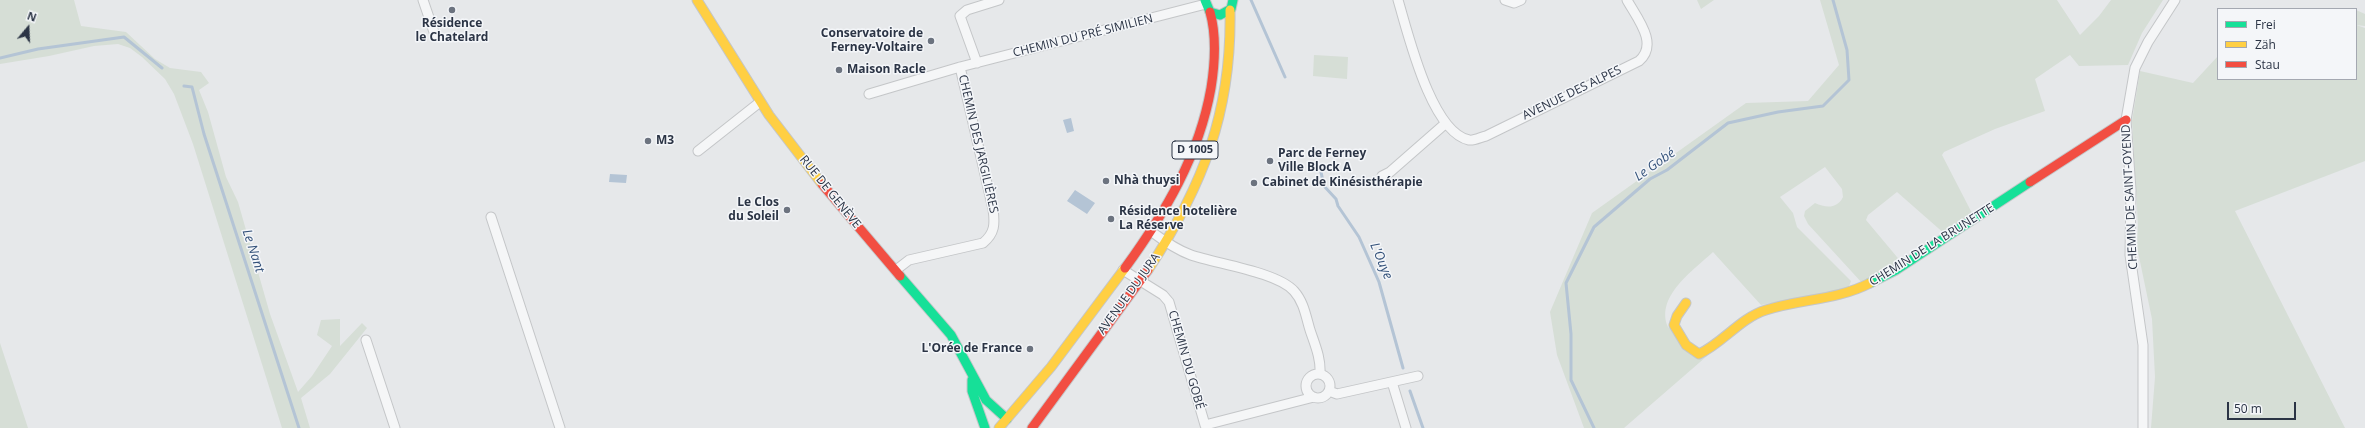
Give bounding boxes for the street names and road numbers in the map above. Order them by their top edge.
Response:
street label: CHEMIN DU PRÉ SIMILIEN [1012,12,1154,60]
street label: AVENUE DES ALPES [1520,63,1624,123]
street label: CHEMIN DES JARGILIÈRES [955,73,1001,215]
street label: CHEMIN DE SAINT-OYEND [2119,124,2141,270]
road number: D 1005 [1172,141,1218,159]
street label: RUE DE GENÈVE [796,153,864,231]
street label: CHEMIN DE LA BRUNETTE [1867,201,1997,289]
street label: AVENUE DU JURA [1095,251,1163,337]
street label: CHEMIN DU GOBÉ [1165,309,1207,411]

